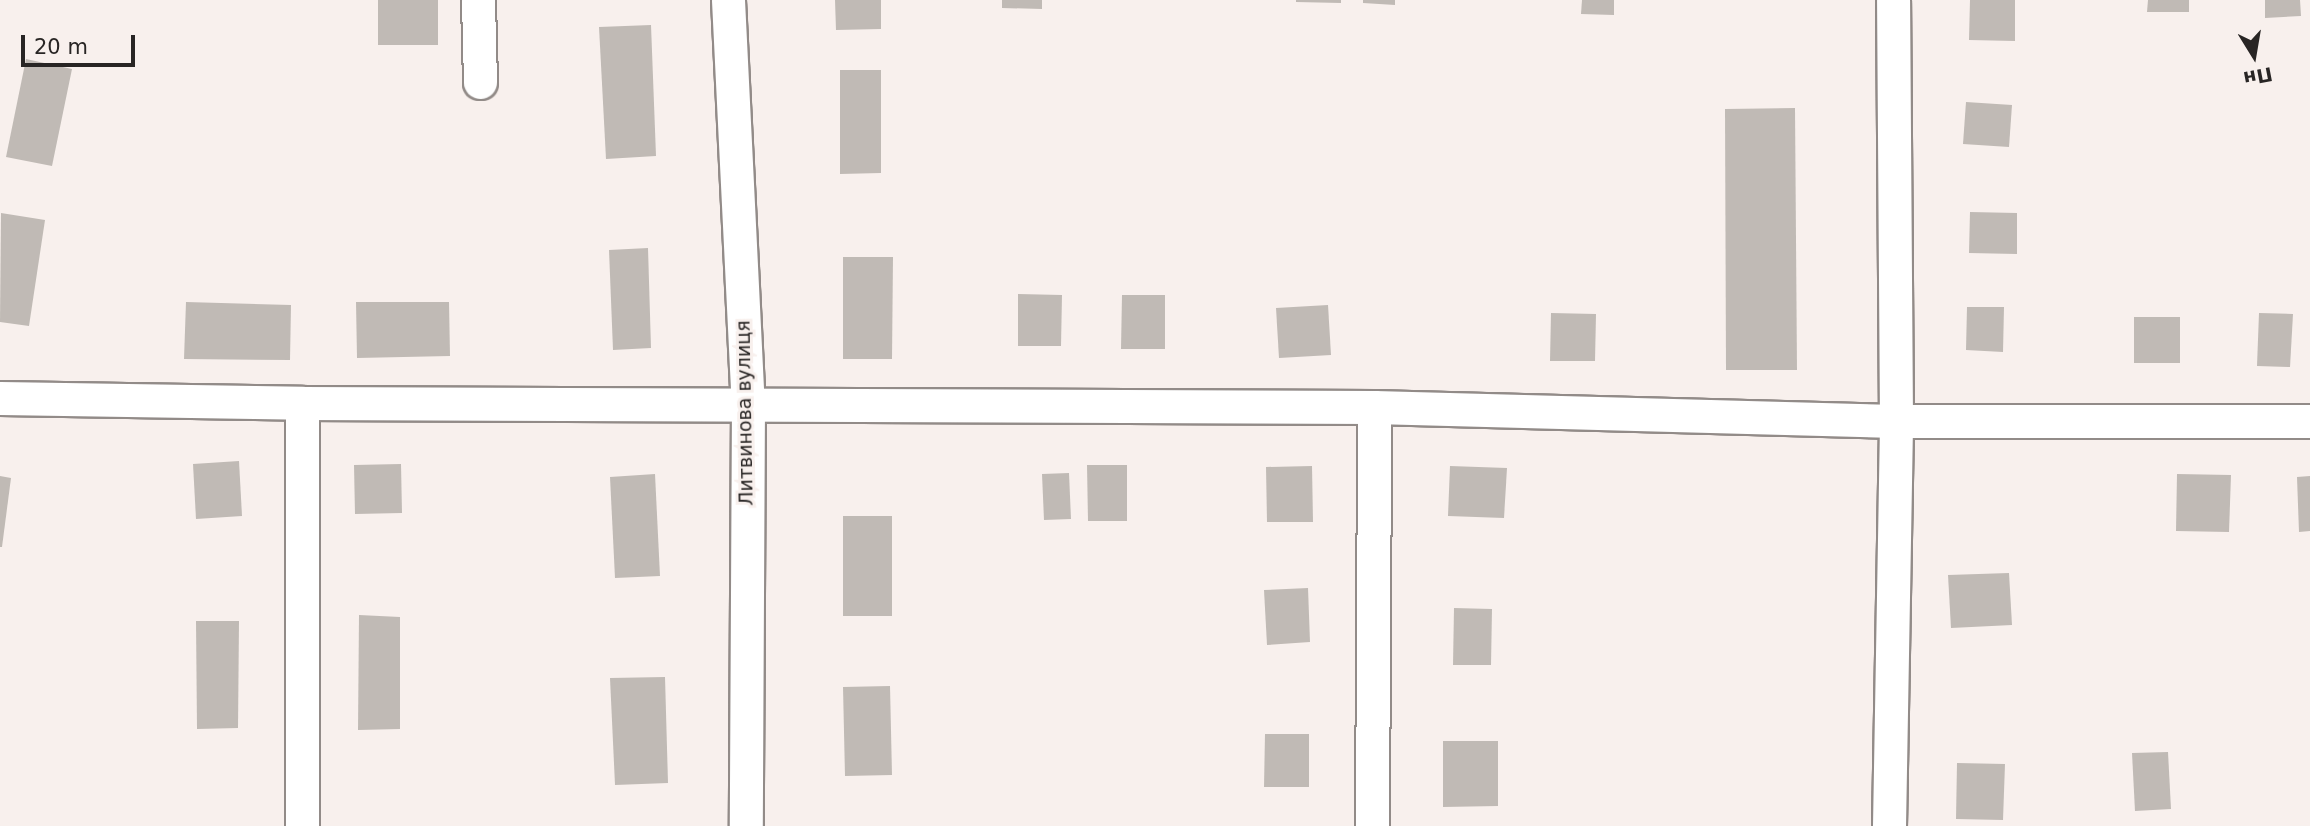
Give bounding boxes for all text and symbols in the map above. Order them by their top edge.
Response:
scale bar [24,21,138,65]
north arrow [2219,21,2289,91]
text: 20 m [34,35,88,59]
text: Пн [2242,63,2274,90]
street label: Литвинова вулиця [732,320,758,506]

